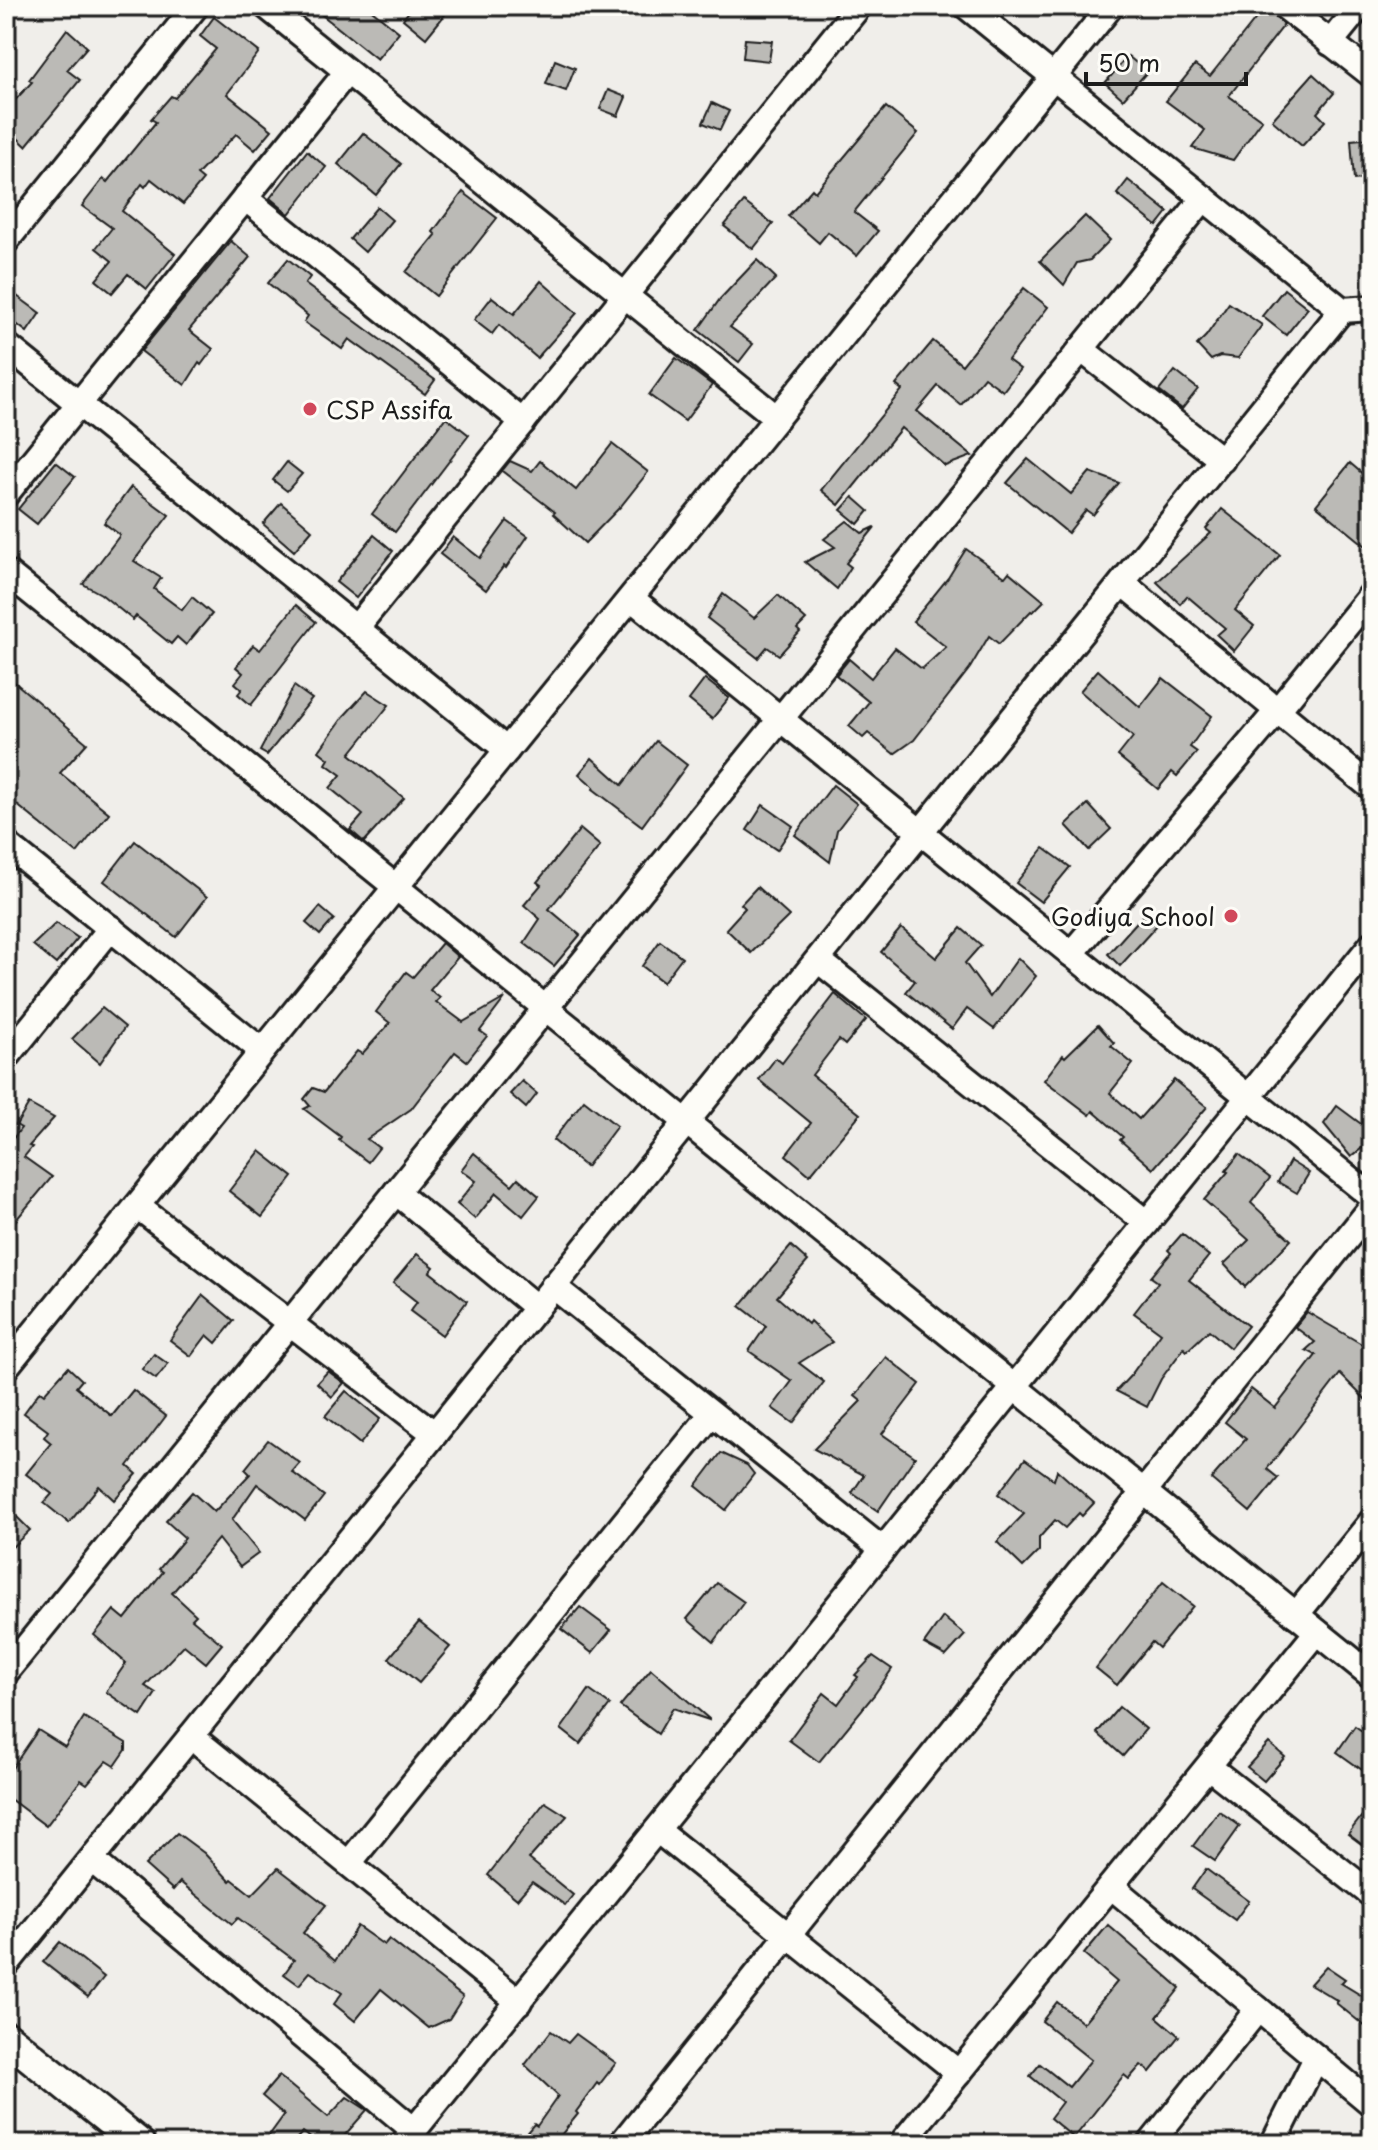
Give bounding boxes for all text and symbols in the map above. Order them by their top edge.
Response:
scale bar [1086,36,1246,86]
text: 50 m [1098,44,1160,80]
place label: CSP Assifa [326,391,452,427]
marker: CSP Assifa [301,400,319,418]
place label: Godiya School [1051,898,1215,934]
marker: Godiya School [1222,907,1240,925]

